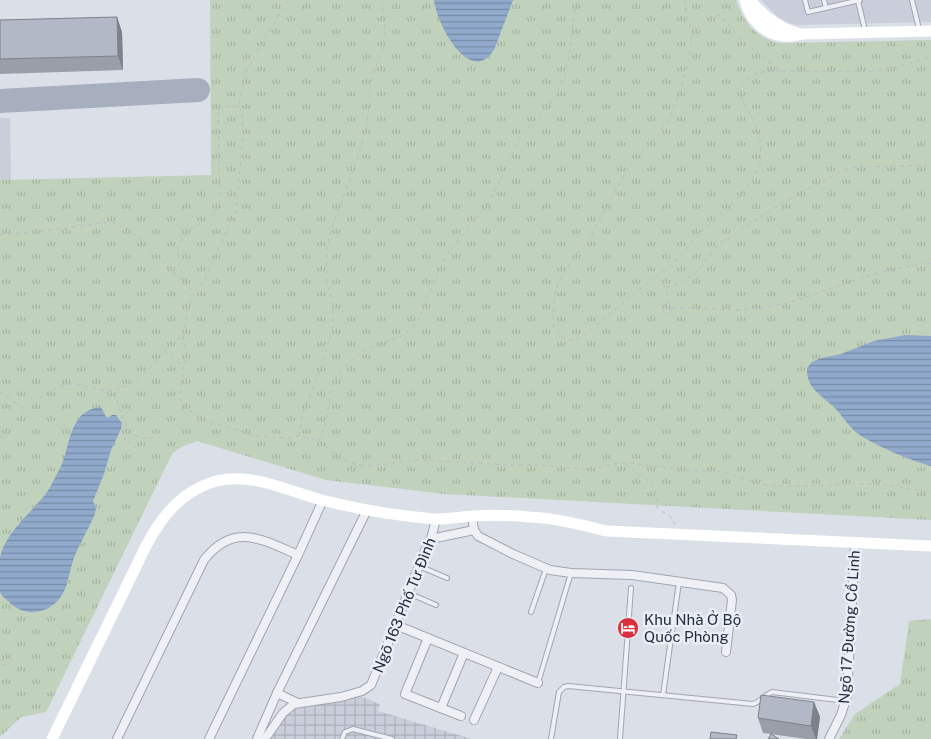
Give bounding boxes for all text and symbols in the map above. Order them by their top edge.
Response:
street label: Ngõ 163 Phố Tư Đình [369,535,439,675]
street label: Ngõ 17 Đường Cổ Linh [835,550,863,704]
place label: Khu Nhà Ở Bộ Quốc Phòng [644,610,741,645]
hotel icon: Khu Nhà Ở Bộ Quốc Phòng [616,616,640,640]

